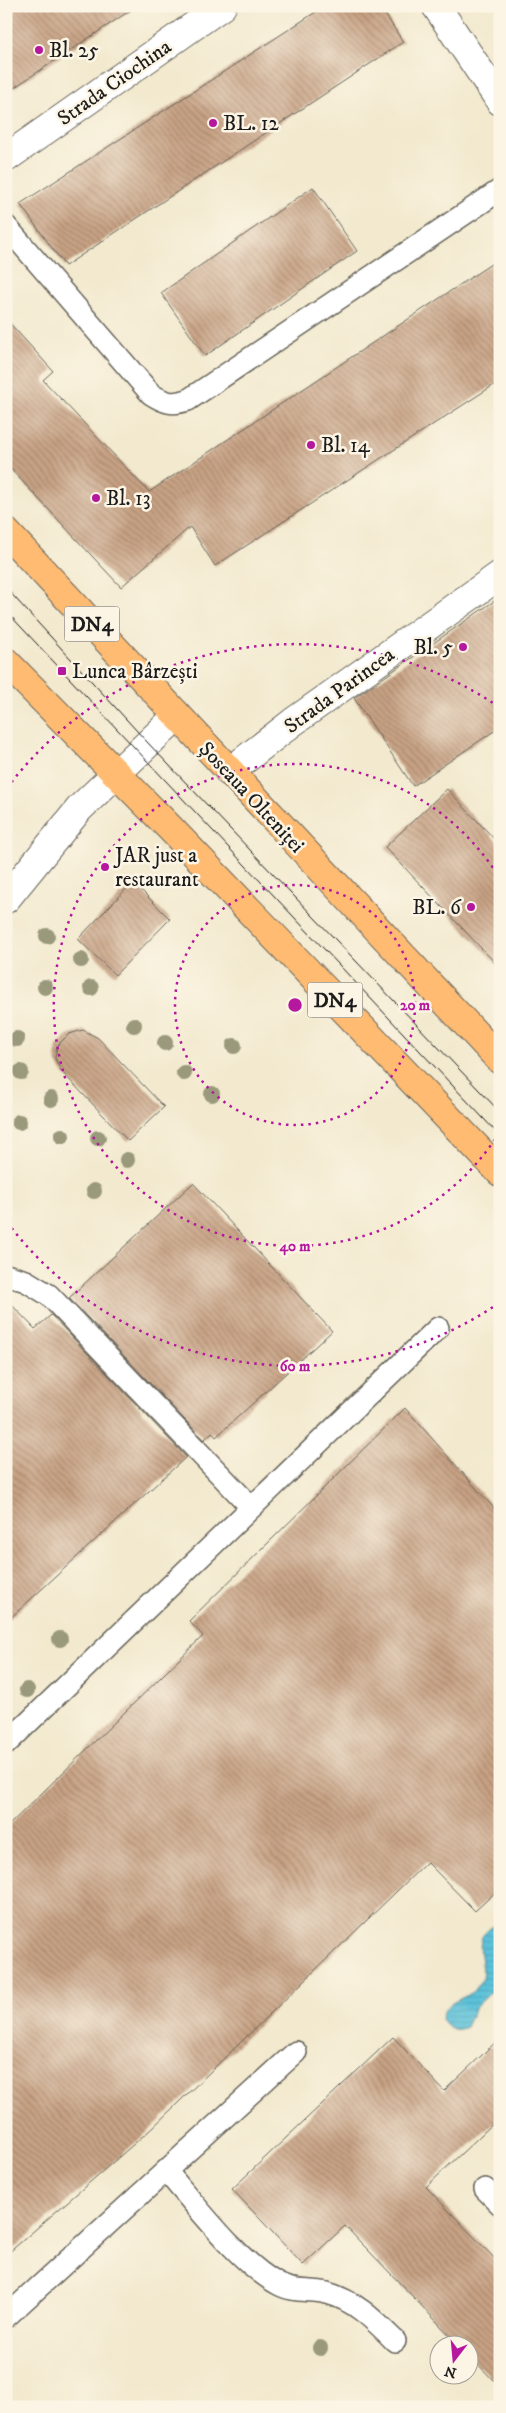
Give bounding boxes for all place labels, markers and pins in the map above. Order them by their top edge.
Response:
place label: Bl. 25 [49,38,99,64]
marker: Bl. 25 [33,44,45,56]
place label: BL. 12 [223,111,280,137]
marker: BL. 12 [207,117,219,129]
place label: Bl. 14 [321,433,371,459]
marker: Bl. 14 [305,439,317,451]
place label: Bl. 13 [106,486,151,512]
marker: Bl. 13 [90,492,102,504]
place label: Bl. 5 [414,635,453,661]
marker: Bl. 5 [457,641,469,653]
place label: Lunca Bârzești [72,659,198,685]
marker: Lunca Bârzești [56,665,68,677]
place label: JAR just a restaurant [113,843,199,893]
marker: JAR just a restaurant [99,861,111,873]
place label: BL. 6 [412,895,462,921]
marker: BL. 6 [465,901,477,913]
centre of rings [286,996,304,1014]

